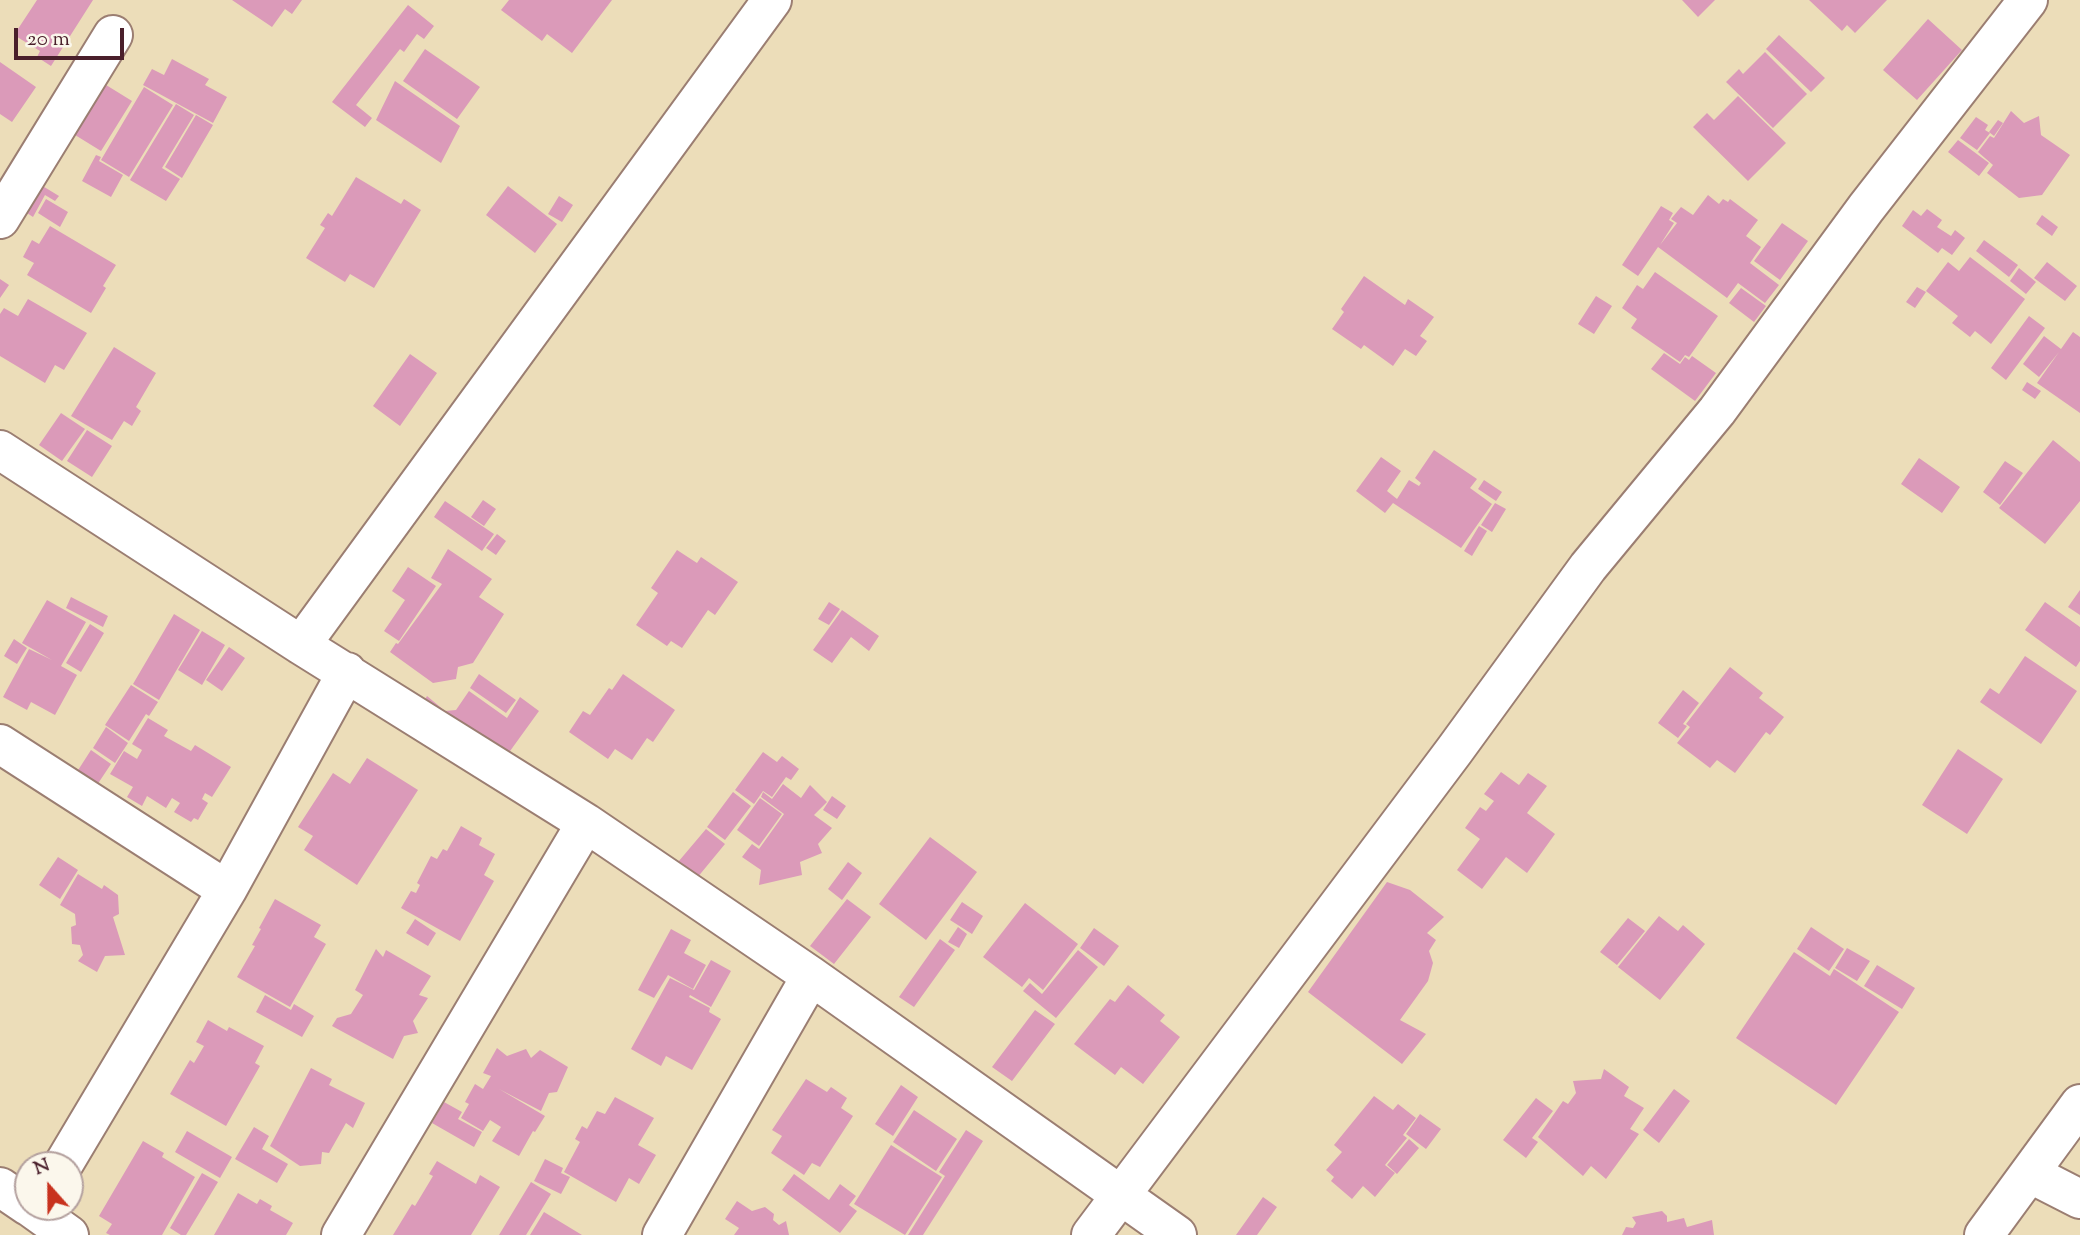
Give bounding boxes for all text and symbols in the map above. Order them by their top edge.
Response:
scale bar [18,14,128,58]
text: 20 m [27,25,70,55]
north arrow [14,1151,84,1221]
text: N [30,1152,54,1183]

